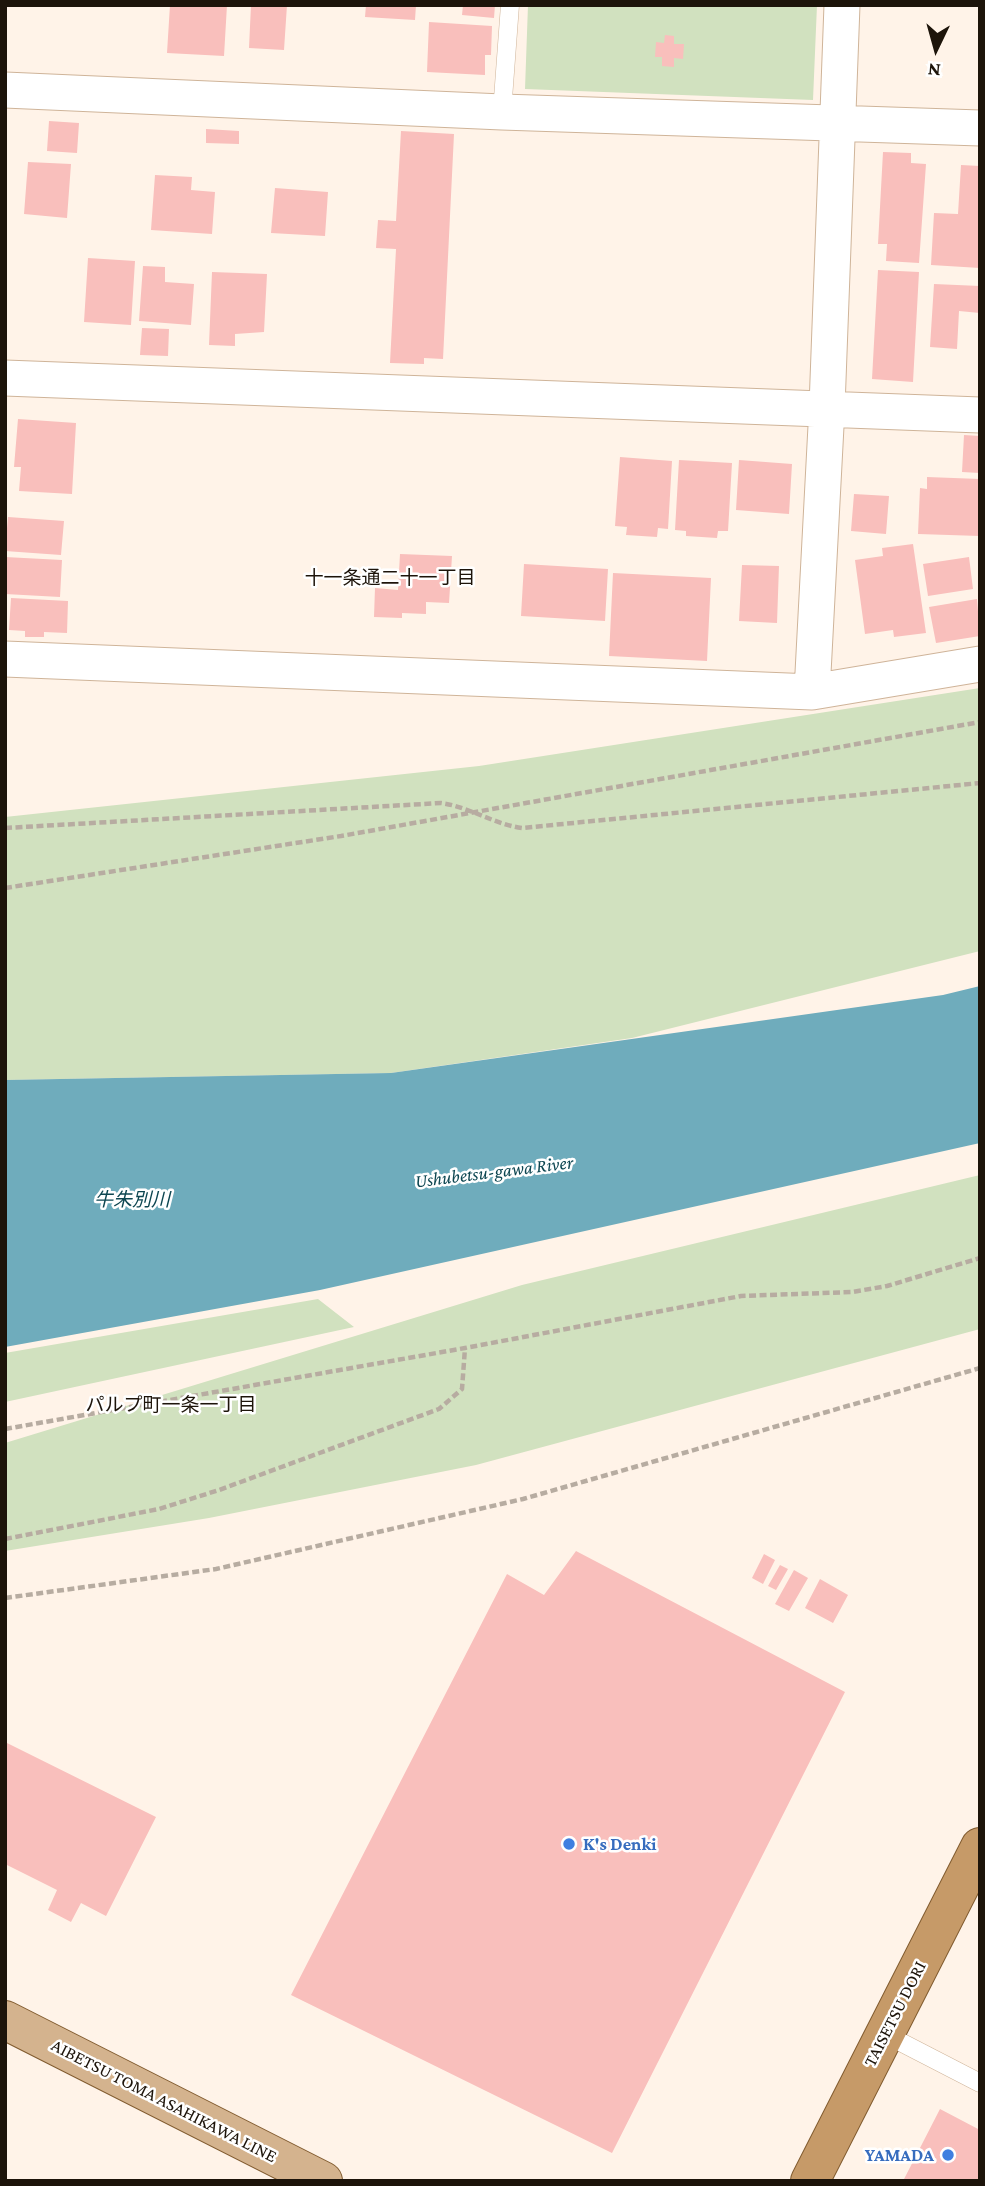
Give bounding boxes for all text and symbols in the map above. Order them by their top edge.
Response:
north arrow [901,14,971,84]
text: N [927,59,942,81]
district label: 十一条通二十一丁目 [305,567,475,589]
water label: Ushubetsu-gawa River [414,1151,574,1193]
water label: 牛朱別川 [94,1189,170,1211]
district label: パルプ町一条一丁目 [86,1394,256,1416]
place label: K's Denki [583,1833,656,1855]
marker: K's Denki [561,1836,577,1852]
street label: TAISETSU DORI [859,1958,931,2070]
street label: AIBETSU TOMA ASAHIKAWA LINE [48,2035,280,2167]
place label: YAMADA [865,2144,934,2166]
marker: YAMADA [940,2147,956,2163]

